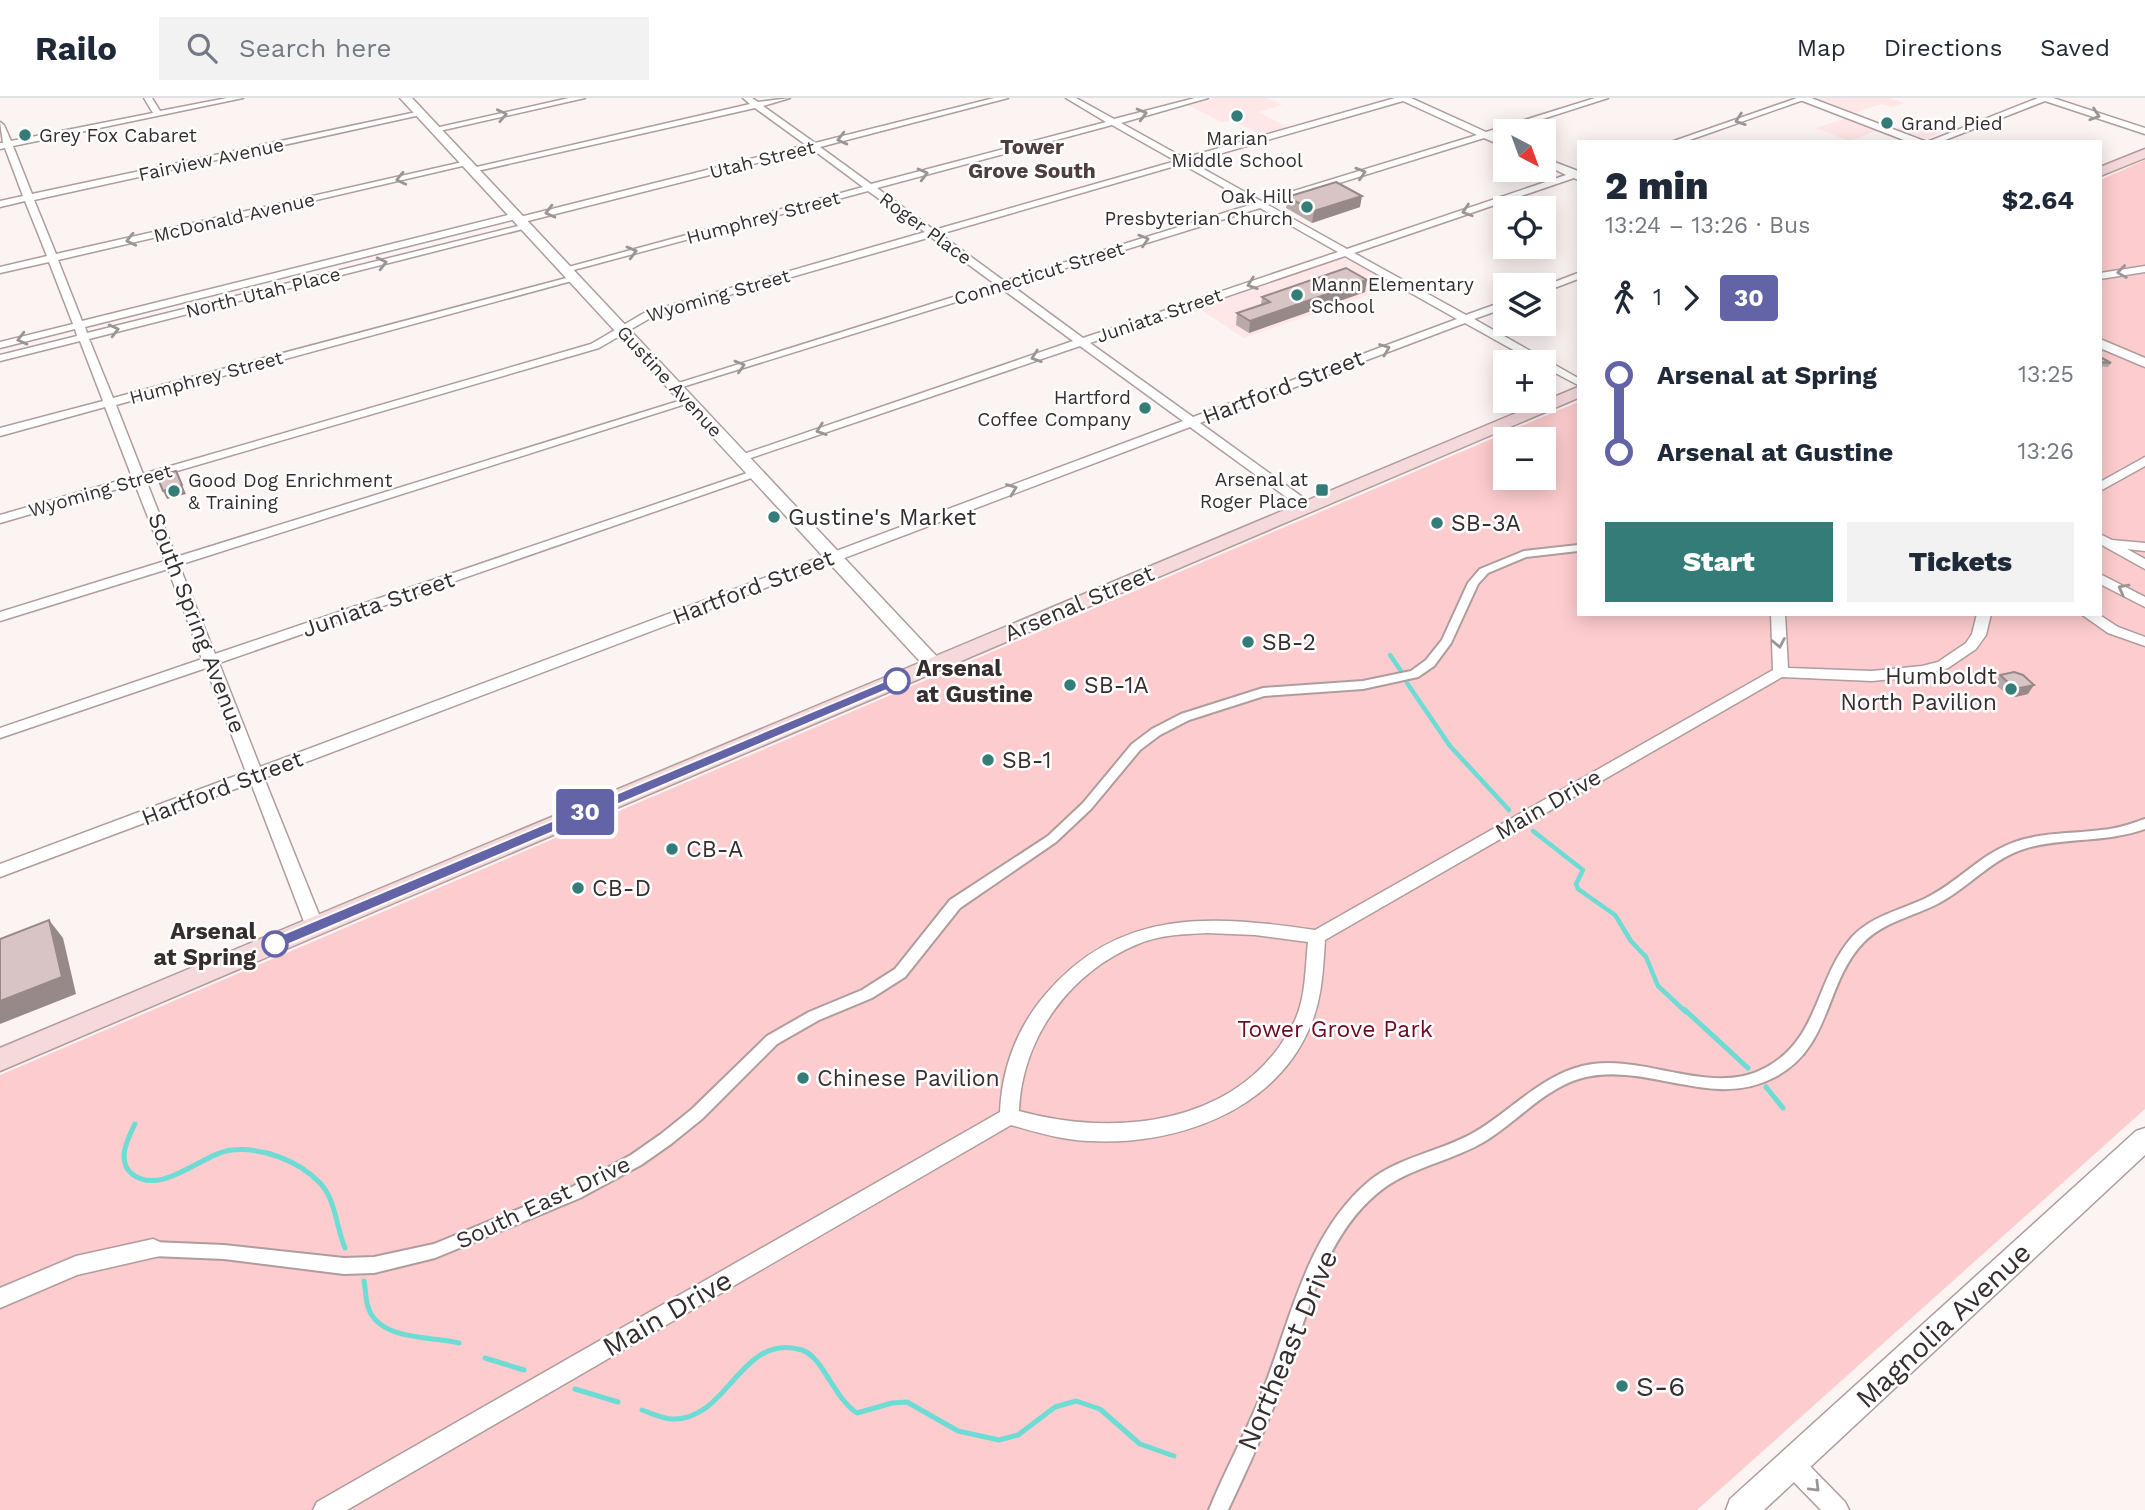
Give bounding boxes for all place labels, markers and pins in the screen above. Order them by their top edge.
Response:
marker: Marian Middle School [1229,108,1245,124]
place label: Grand Pied [1901,112,2003,135]
marker: Grand Pied [1879,115,1895,131]
place label: Grey Fox Cabaret [39,124,197,147]
marker: Grey Fox Cabaret [17,127,33,143]
place label: Marian Middle School [1171,127,1303,172]
place label: Oak Hill Presbyterian Church [1104,185,1293,230]
marker: Oak Hill Presbyterian Church [1299,199,1315,215]
place label: Mann Elementary School [1311,273,1474,318]
marker: Mann Elementary School [1289,287,1305,303]
place label: Hartford Coffee Company [977,386,1131,431]
marker: Hartford Coffee Company [1137,400,1153,416]
place label: Arsenal at Roger Place [1200,468,1308,513]
place label: Good Dog Enrichment & Training [188,469,392,514]
marker: Arsenal at Roger Place [1314,482,1330,498]
marker: Good Dog Enrichment & Training [166,483,182,499]
place label: Gustine's Market [788,504,976,531]
marker: Gustine's Market [766,509,782,525]
place label: SB-3A [1451,510,1521,537]
marker: SB-3A [1429,515,1445,531]
place label: SB-2 [1262,629,1316,656]
marker: SB-2 [1240,634,1256,650]
place label: Arsenal at Gustine [916,655,1033,708]
place label: Humboldt North Pavilion [1840,663,1997,716]
marker: Arsenal at Gustine [884,668,910,694]
place label: SB-1A [1084,672,1149,699]
marker: SB-1A [1062,677,1078,693]
marker: Humboldt North Pavilion [2003,681,2019,697]
place label: SB-1 [1002,747,1052,774]
marker: SB-1 [980,752,996,768]
place label: CB-A [686,836,743,863]
marker: CB-A [664,841,680,857]
place label: CB-D [592,875,651,902]
marker: CB-D [570,880,586,896]
place label: Arsenal at Spring [154,918,256,971]
marker: Arsenal at Spring [262,931,288,957]
place label: Chinese Pavilion [817,1065,1000,1092]
marker: Chinese Pavilion [795,1070,811,1086]
place label: S-6 [1636,1370,1685,1403]
marker: S-6 [1614,1378,1630,1394]

